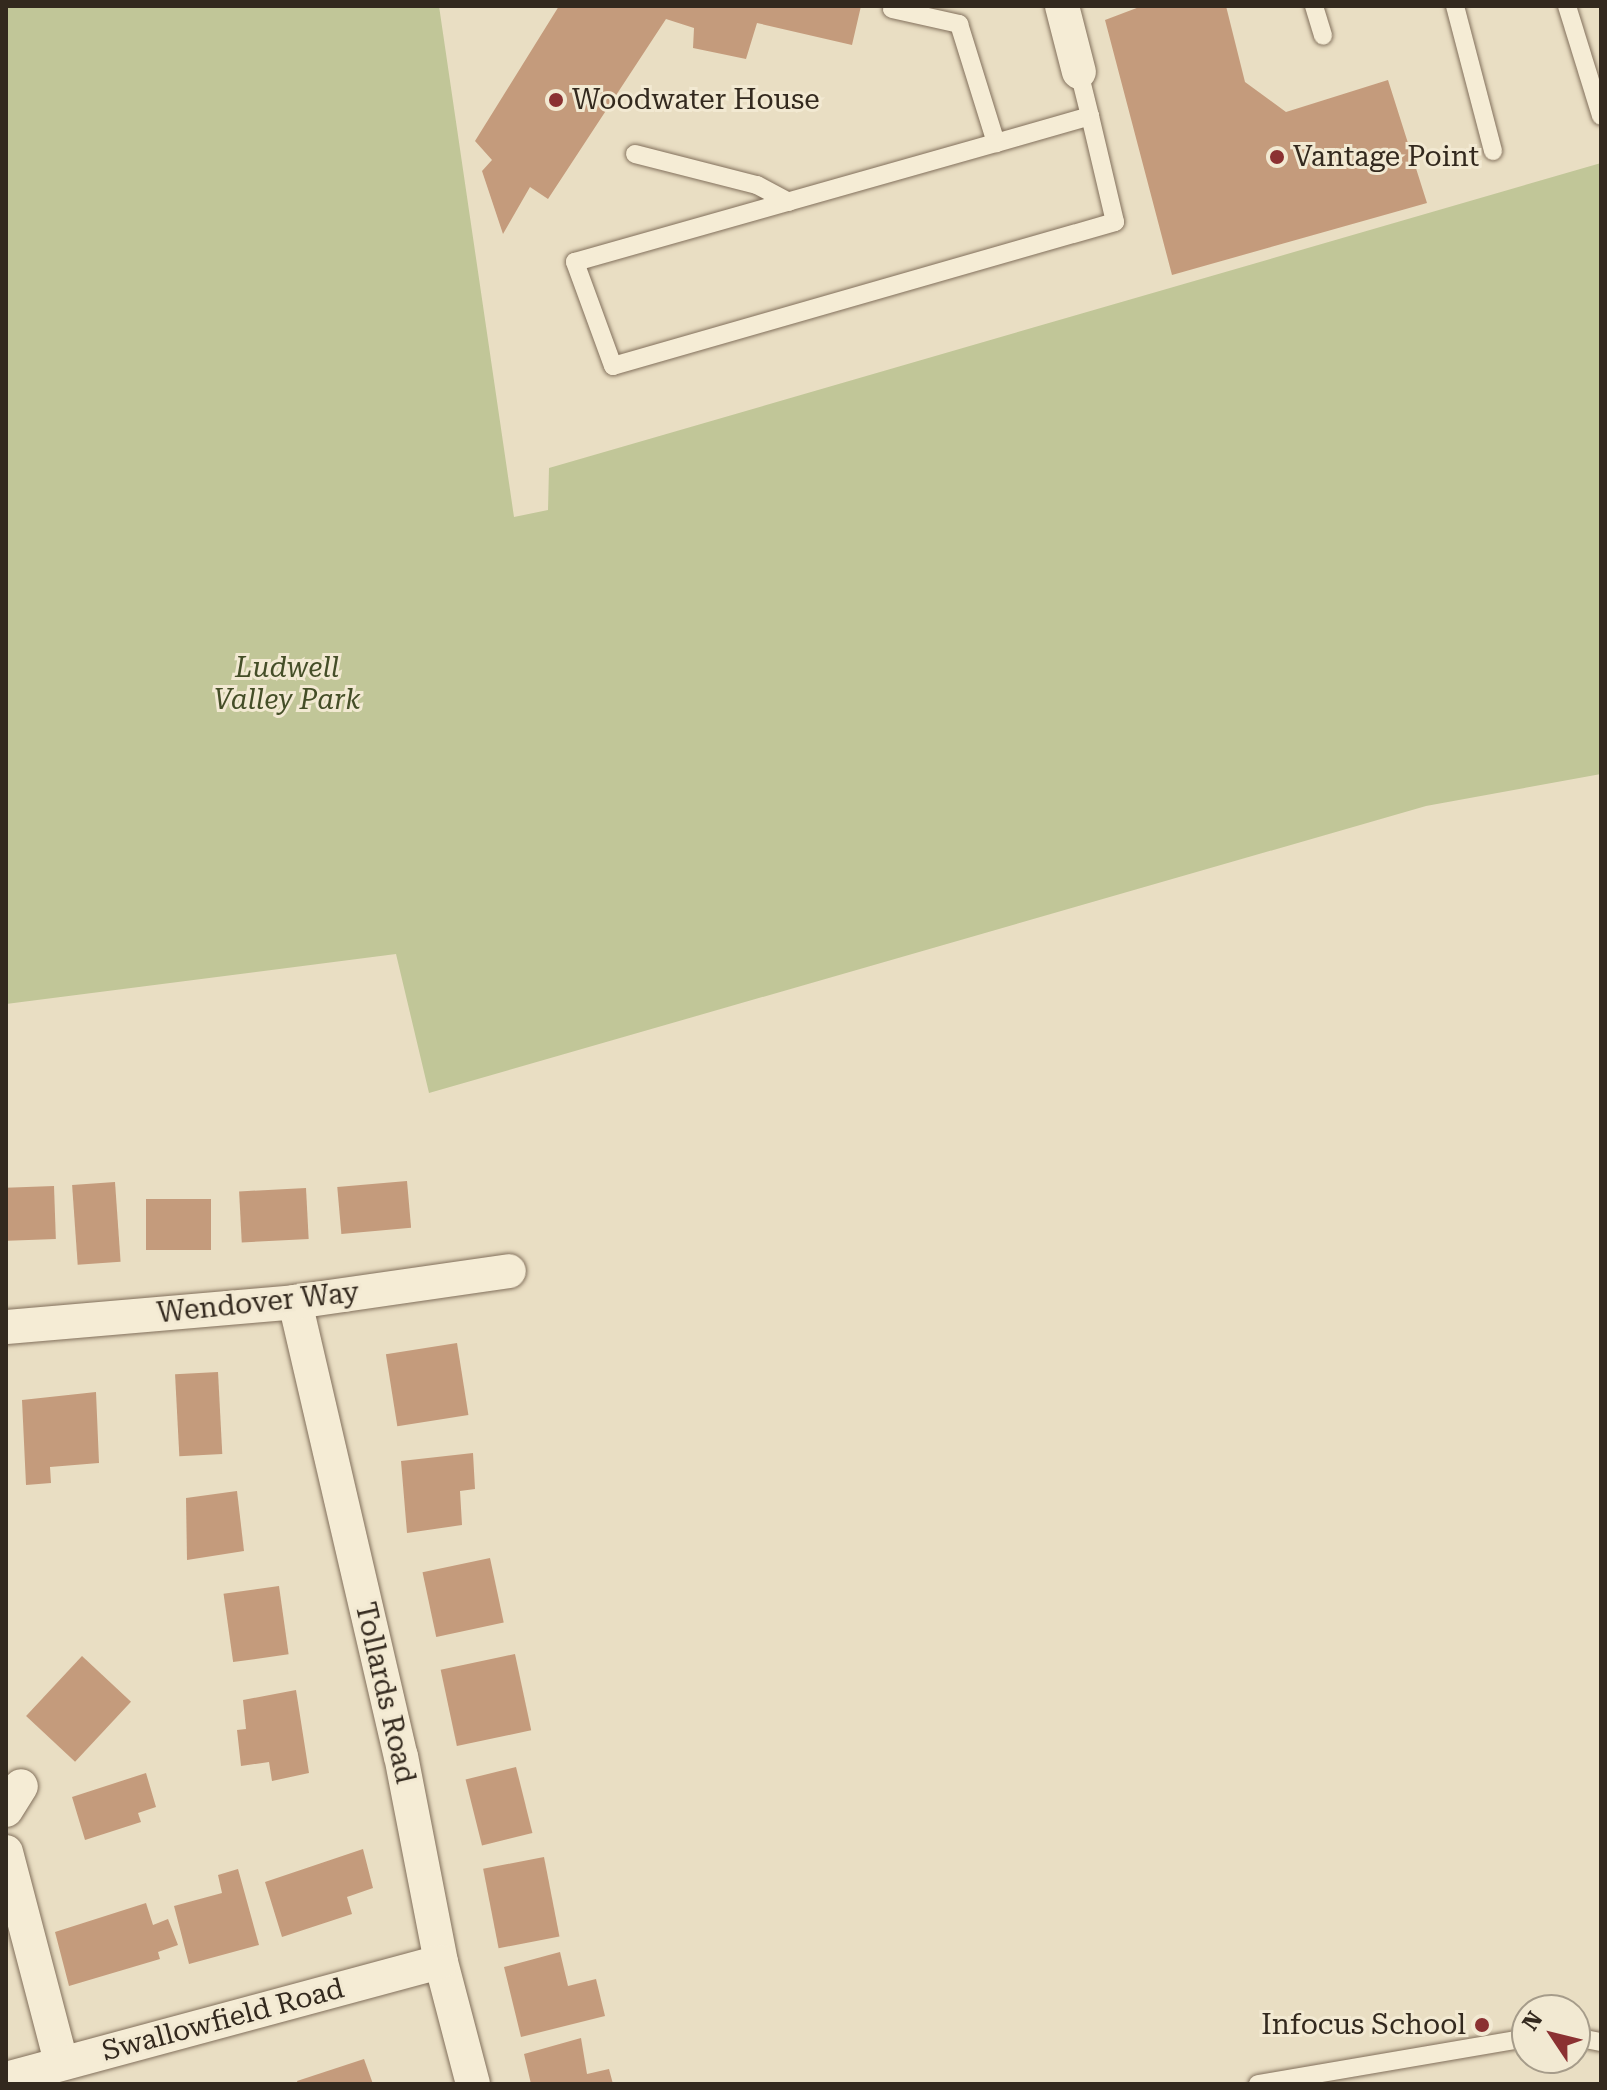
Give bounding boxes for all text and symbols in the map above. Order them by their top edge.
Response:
place label: Woodwater House [572,83,820,117]
marker: Woodwater House [547,91,565,109]
place label: Vantage Point [1293,140,1479,174]
marker: Vantage Point [1268,148,1286,166]
park label: Ludwell Valley Park [214,651,360,717]
street label: Wendover Way [155,1276,361,1330]
street label: Tollards Road [348,1599,422,1787]
street label: Swallowfield Road [98,1972,348,2068]
north arrow [1511,1994,1591,2074]
text: N [1517,2007,1548,2035]
place label: Infocus School [1261,2008,1466,2042]
marker: Infocus School [1473,2016,1491,2034]

